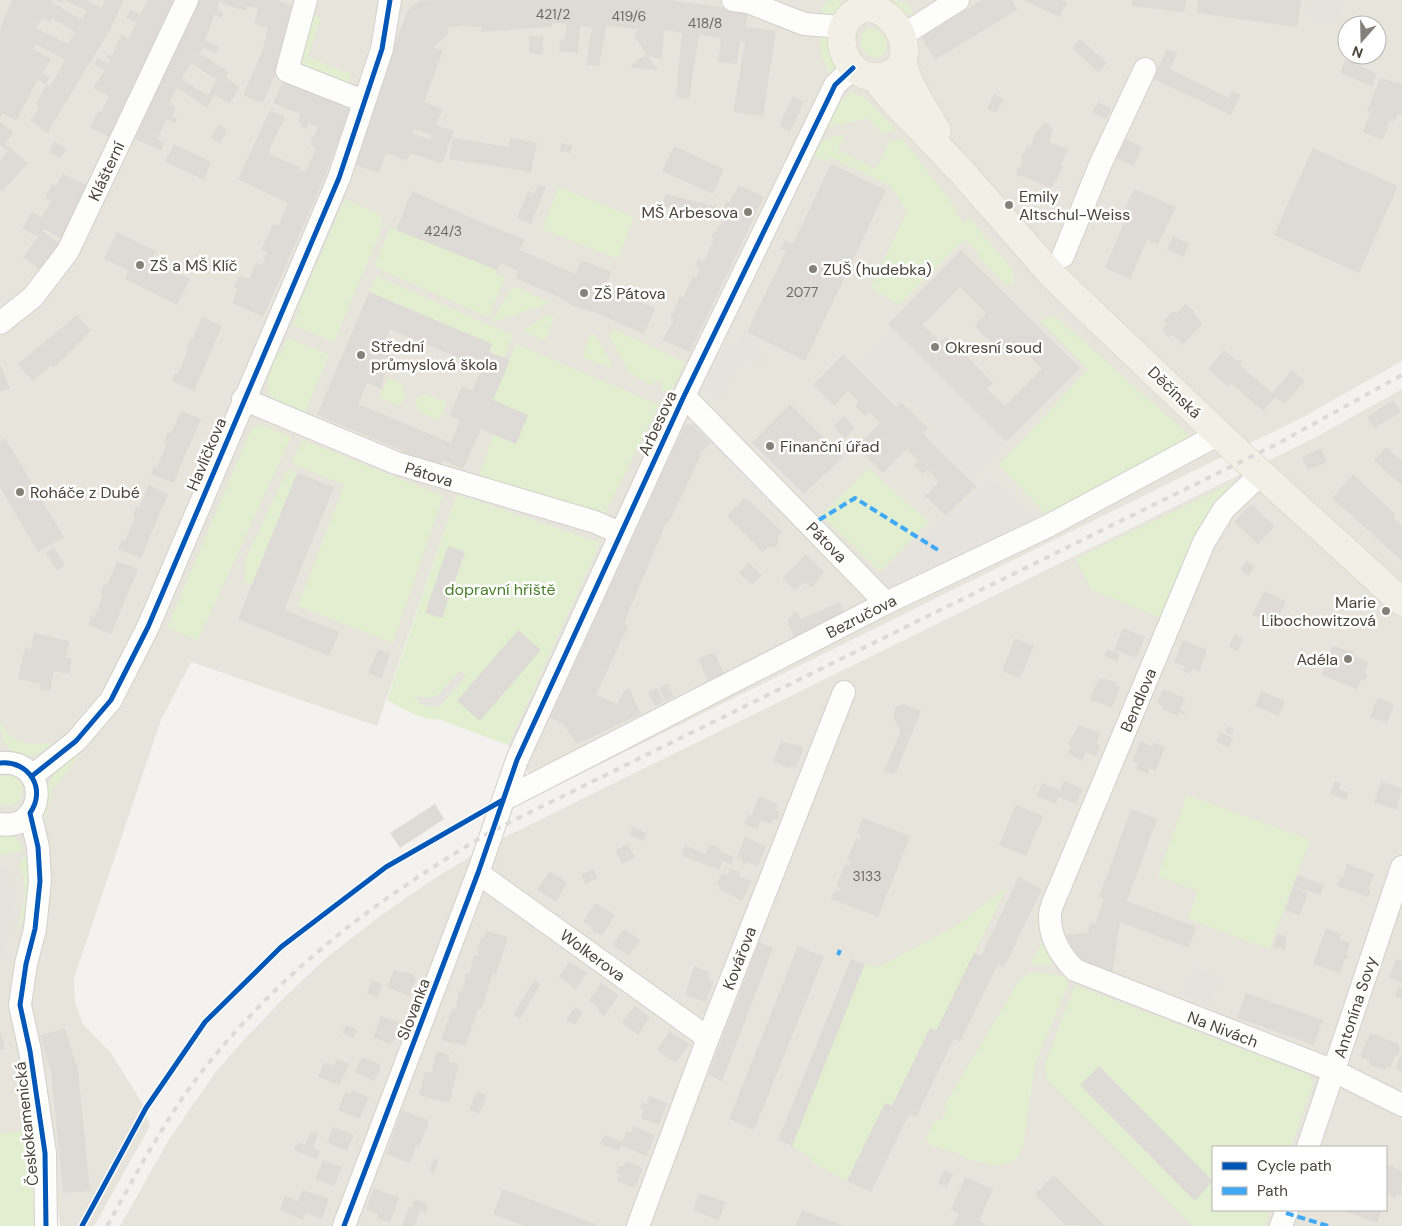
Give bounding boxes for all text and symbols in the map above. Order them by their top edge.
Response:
house number: 421/2 [536,5,570,23]
house number: 419/6 [612,7,646,25]
house number: 418/8 [688,14,722,32]
north arrow [1337,15,1387,65]
text: N [1350,42,1365,62]
street label: Klášterní [84,138,129,204]
place label: Emily Altschul-Weiss [1019,186,1130,225]
marker: Emily Altschul-Weiss [1003,199,1015,211]
place label: MŠ Arbesova [642,202,738,223]
marker: MŠ Arbesova [742,206,754,218]
house number: 424/3 [424,222,462,240]
place label: ZŠ a MŠ Klíč [150,255,238,276]
marker: ZŠ a MŠ Klíč [134,259,146,271]
place label: ZUŠ (hudebka) [823,259,932,280]
marker: ZUŠ (hudebka) [807,263,819,275]
place label: ZŠ Pátova [594,283,665,304]
house number: 2077 [786,283,818,301]
marker: ZŠ Pátova [578,287,590,299]
place label: Střední průmyslová škola [371,336,498,375]
place label: Okresní soud [945,337,1042,358]
marker: Okresní soud [929,341,941,353]
marker: Střední průmyslová škola [355,349,367,361]
street label: Děčínská [1143,362,1206,423]
street label: Arbesova [633,387,682,459]
street label: Havlíčkova [182,414,231,494]
place label: Finanční úřad [780,436,879,457]
marker: Finanční úřad [764,440,776,452]
street label: Pátova [402,457,455,492]
place label: Roháče z Dubé [30,482,140,503]
marker: Roháče z Dubé [14,486,26,498]
street label: Pátova [802,518,851,567]
park label: dopravní hřiště [444,579,556,600]
street label: Bezručova [823,590,900,643]
place label: Marie Libochowitzová [1261,592,1376,631]
marker: Marie Libochowitzová [1380,605,1392,617]
place label: Adéla [1296,649,1338,670]
marker: Adéla [1342,653,1354,665]
street label: Bendlova [1116,665,1161,735]
house number: 3133 [853,867,881,885]
street label: Kovářova [718,924,761,993]
street label: Wolkerova [556,925,630,986]
street label: Antonína Sovy [1329,953,1382,1061]
street label: Slovanka [392,975,435,1043]
street label: Na Nivách [1185,1006,1261,1053]
street label: Českokamenická [10,1061,43,1187]
legend [1212,1146,1387,1211]
text: Cycle path [1257,1156,1332,1176]
text: Path [1257,1181,1288,1201]

